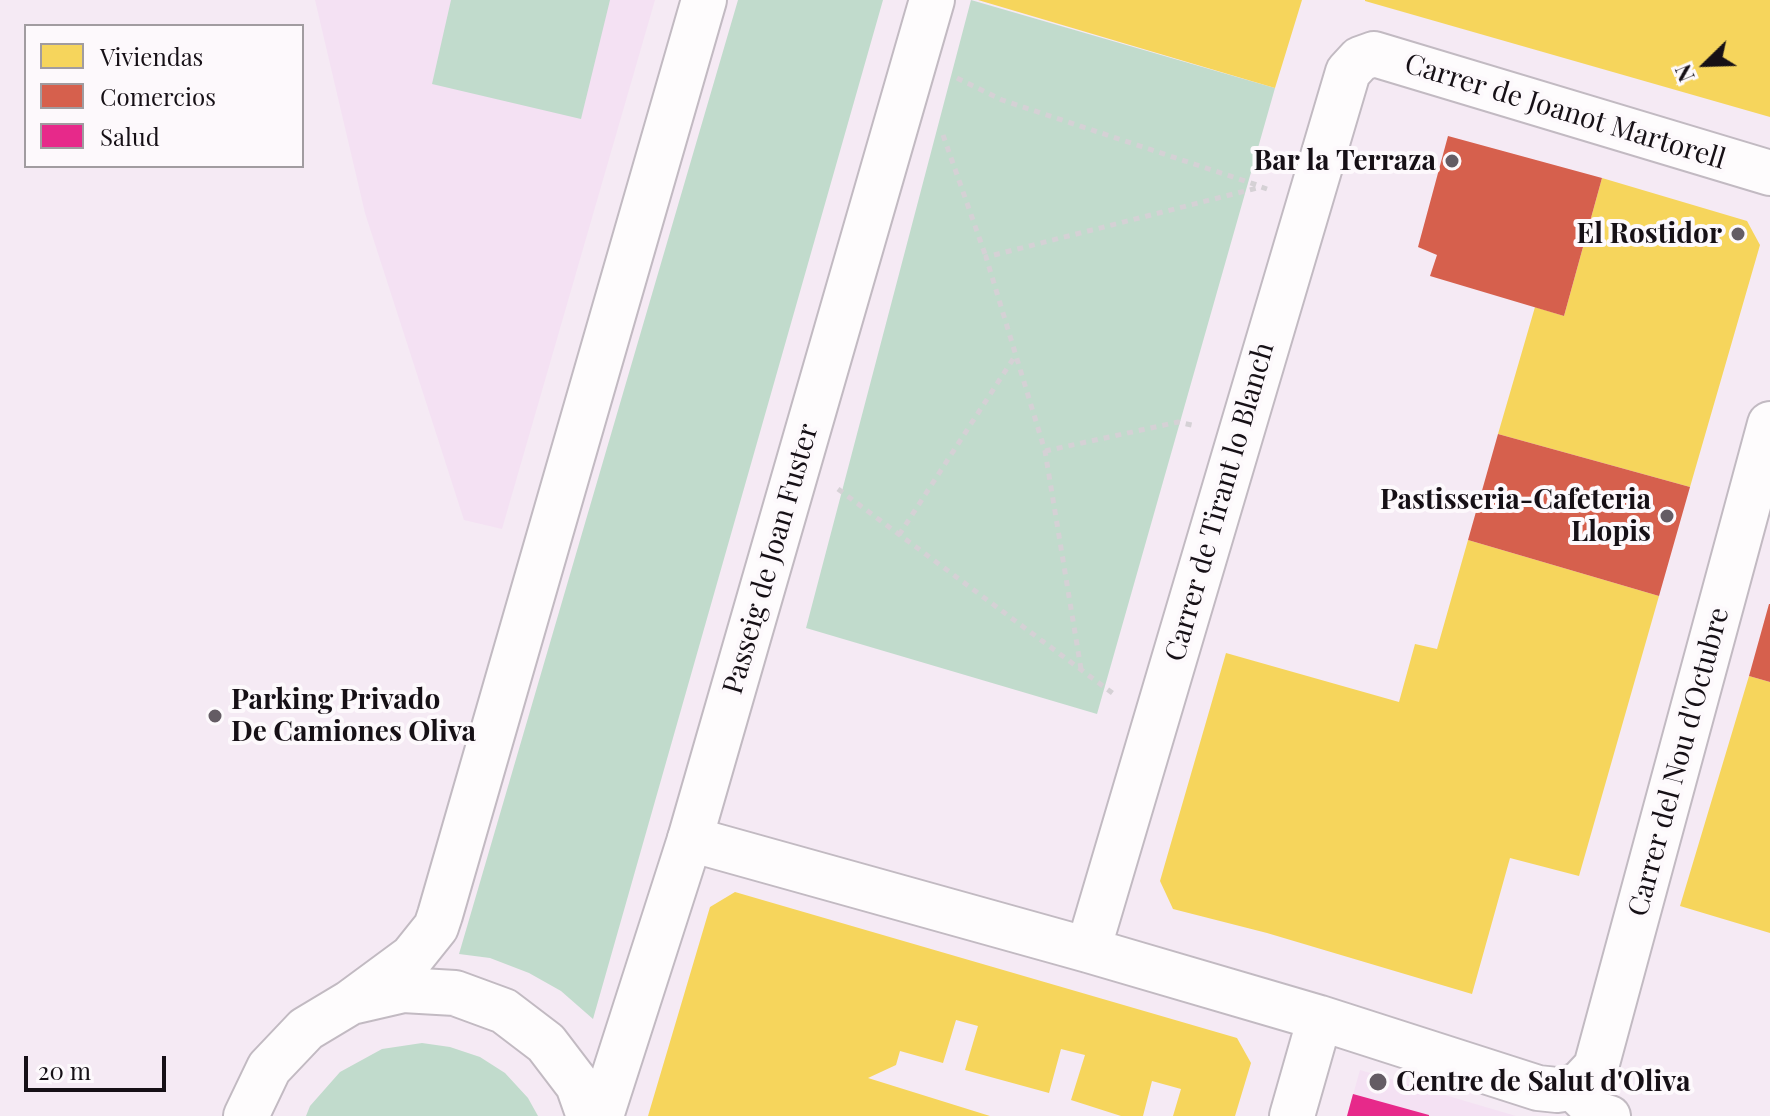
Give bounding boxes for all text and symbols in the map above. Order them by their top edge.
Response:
legend [24,24,304,168]
north arrow [1666,24,1746,104]
text: Viviendas [100,40,203,72]
street label: Carrer de Joanot Martorell [1401,47,1729,177]
text: N [1667,60,1701,87]
text: Comercios [100,80,216,112]
text: Salud [100,120,160,152]
place label: Bar la Terraza [1253,144,1436,178]
marker: Bar la Terraza [1443,152,1461,170]
place label: El Rostidor [1577,217,1722,251]
marker: El Rostidor [1729,225,1747,243]
street label: Carrer de Tirant lo Blanch [1158,339,1282,665]
street label: Passeig de Joan Fuster [716,420,826,698]
place label: Pastisseria-Cafeteria Llopis [1380,483,1651,549]
marker: Pastisseria-Cafeteria Llopis [1658,507,1676,525]
street label: Carrer del Nou d'Octubre [1622,604,1736,920]
place label: Parking Privado De Camiones Oliva [231,683,476,749]
marker: Parking Privado De Camiones Oliva [206,707,224,725]
scale bar [28,1040,170,1090]
text: 20 m [38,1054,91,1086]
place label: Centre de Salut d'Oliva [1396,1065,1691,1099]
marker: Centre de Salut d'Oliva [1367,1071,1389,1093]

